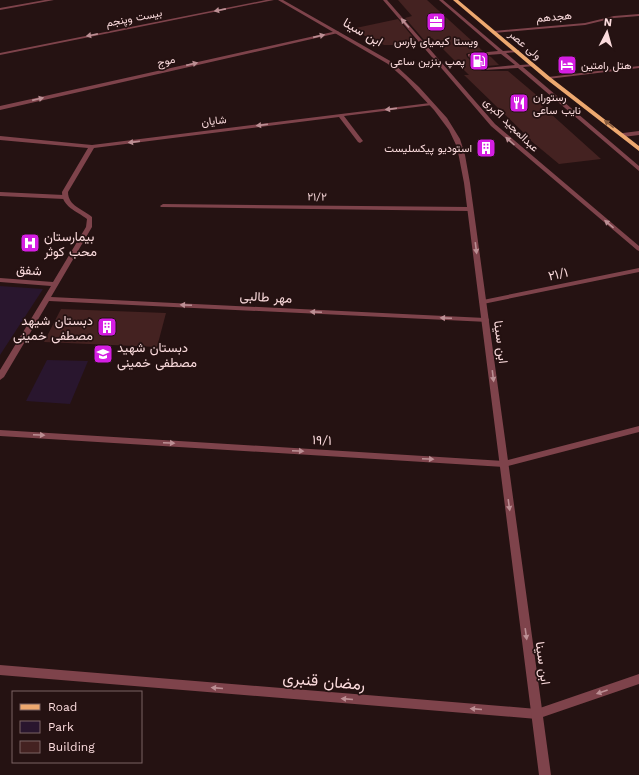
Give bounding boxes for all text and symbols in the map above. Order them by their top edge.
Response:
street label: بیست وپنجم [105,6,163,31]
one-way arrow [214,8,226,14]
street label: هجدهم [536,9,573,26]
office icon: ویستا کیمیای پارس [425,11,447,33]
north arrow [587,12,627,52]
street label: ابن سینا [340,15,386,50]
text: N [603,16,613,29]
one-way arrow [400,18,409,28]
street label: ولی عصر [505,27,544,62]
one-way arrow [313,32,325,38]
one-way arrow [86,33,99,39]
place label: ویستا کیمیای پارس [394,35,478,49]
fuel station icon: پمپ بنزین ساعی [468,50,490,72]
street label: موج [156,53,177,70]
hotel icon: هتل رامتین [556,54,578,76]
place label: پمپ بنزین ساعی [390,55,465,69]
place label: هتل رامتین [581,59,632,72]
one-way arrow [186,61,198,67]
place label: رستوران نایب ساعی [533,91,581,117]
restaurant icon: رستوران نایب ساعی [508,92,530,114]
street label: عبدالمجید اکبری [481,95,542,155]
one-way arrow [32,96,44,102]
one-way arrow [385,106,397,112]
street label: شایان [201,113,228,129]
one-way arrow [603,120,614,129]
one-way arrow [256,122,268,128]
one-way arrow [504,136,515,145]
building icon: استودیو پیکسلیست [475,137,497,159]
one-way arrow [127,139,140,145]
place label: استودیو پیکسلیست [384,142,472,156]
street label: ۲۱/۲ [307,190,327,204]
one-way arrow [604,220,614,229]
place label: بیمارستان محب کوثر [43,229,97,260]
hospital icon: بیمارستان محب کوثر [19,232,41,254]
one-way arrow [472,242,479,254]
street label: شفق [16,262,42,279]
street label: ۲۱/۱ [547,265,569,283]
street label: مهر طالبی [239,288,293,307]
one-way arrow [180,302,192,309]
one-way arrow [310,308,322,315]
place label: دبستان شیهد مصطفی خمینی [13,313,93,344]
one-way arrow [439,315,452,321]
building icon: دبستان شیهد مصطفی خمینی [96,316,118,338]
street label: ابن سینا [490,320,511,365]
place label: دبستان شهید مصطفی خمینی [117,340,197,371]
school or university icon: دبستان شهید مصطفی خمینی [92,343,114,365]
one-way arrow [489,370,496,383]
one-way arrow [33,432,45,439]
street label: ۱۹/۱ [312,432,332,448]
one-way arrow [163,440,175,447]
one-way arrow [292,448,304,455]
one-way arrow [422,456,435,462]
one-way arrow [506,499,512,511]
one-way arrow [523,628,529,640]
street label: ابن سینا [532,640,553,686]
street label: رمضان قنبری [282,668,366,695]
one-way arrow [211,684,223,691]
one-way arrow [596,689,608,695]
legend [12,691,142,763]
one-way arrow [341,695,353,702]
text: Road [48,700,77,714]
one-way arrow [470,706,482,713]
text: Park [48,720,74,734]
text: Building [48,740,95,754]

